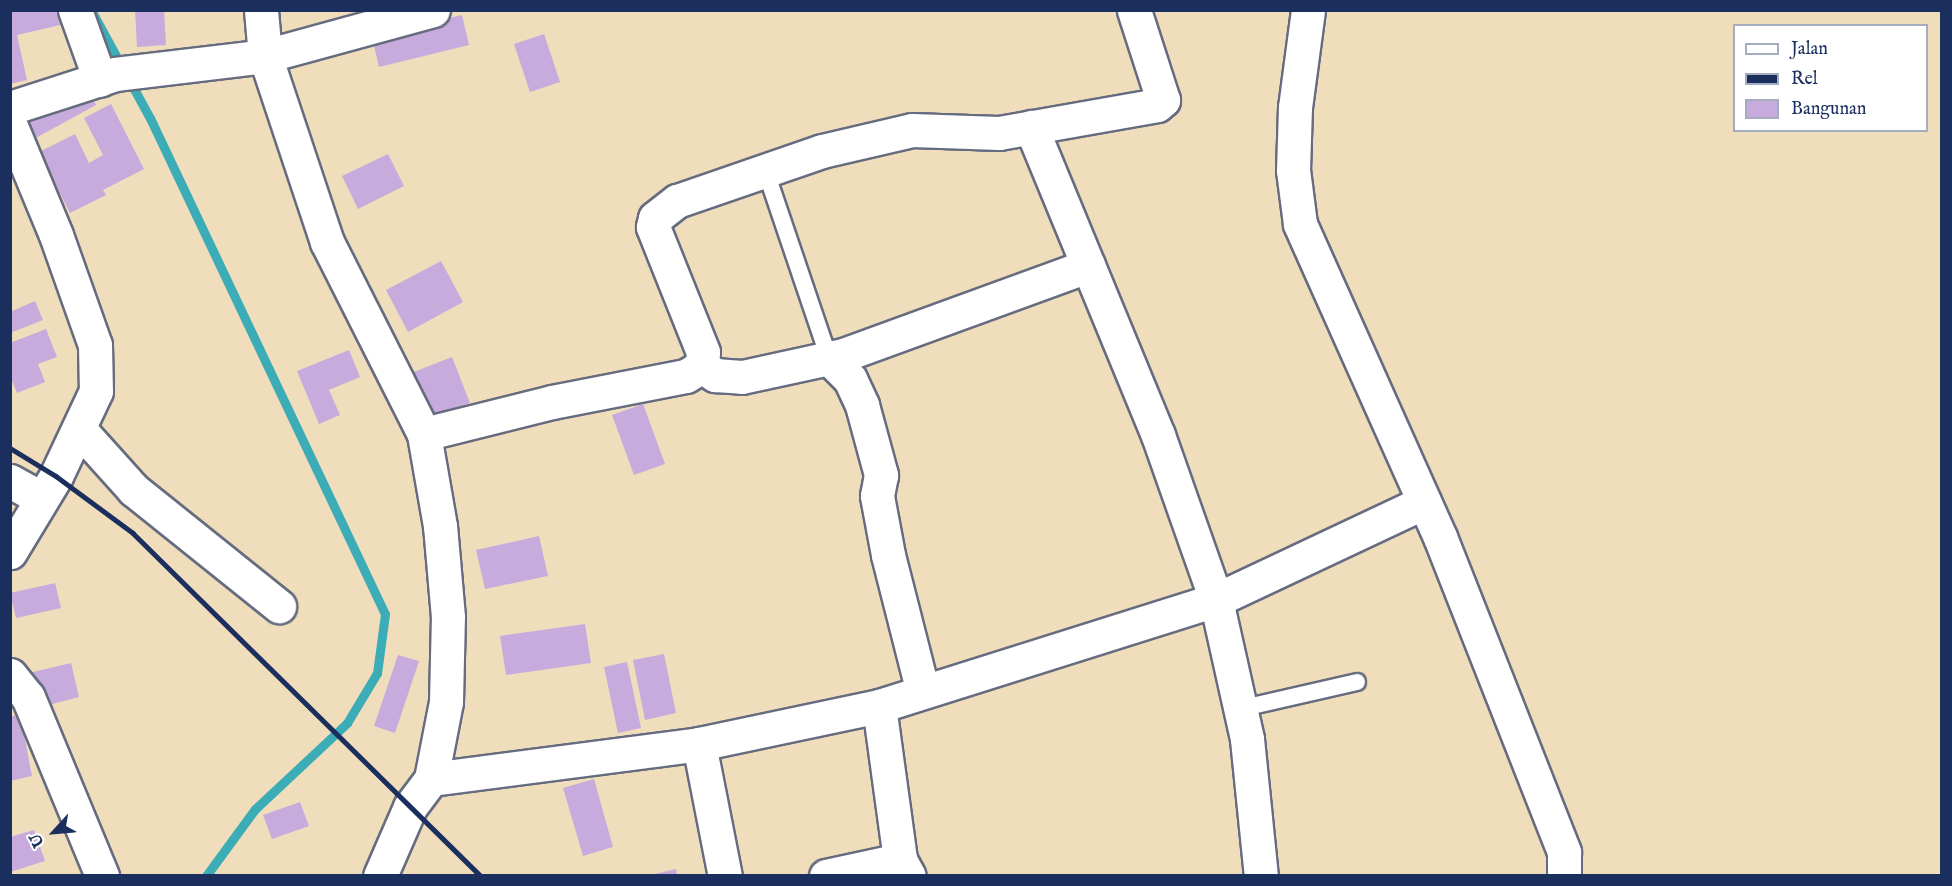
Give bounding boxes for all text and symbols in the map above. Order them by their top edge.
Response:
legend [1733,24,1928,132]
text: Jalan [1791,38,1828,61]
text: Rel [1791,68,1818,91]
text: Bangunan [1791,98,1866,121]
north arrow [24,802,84,862]
text: U [26,829,50,850]

